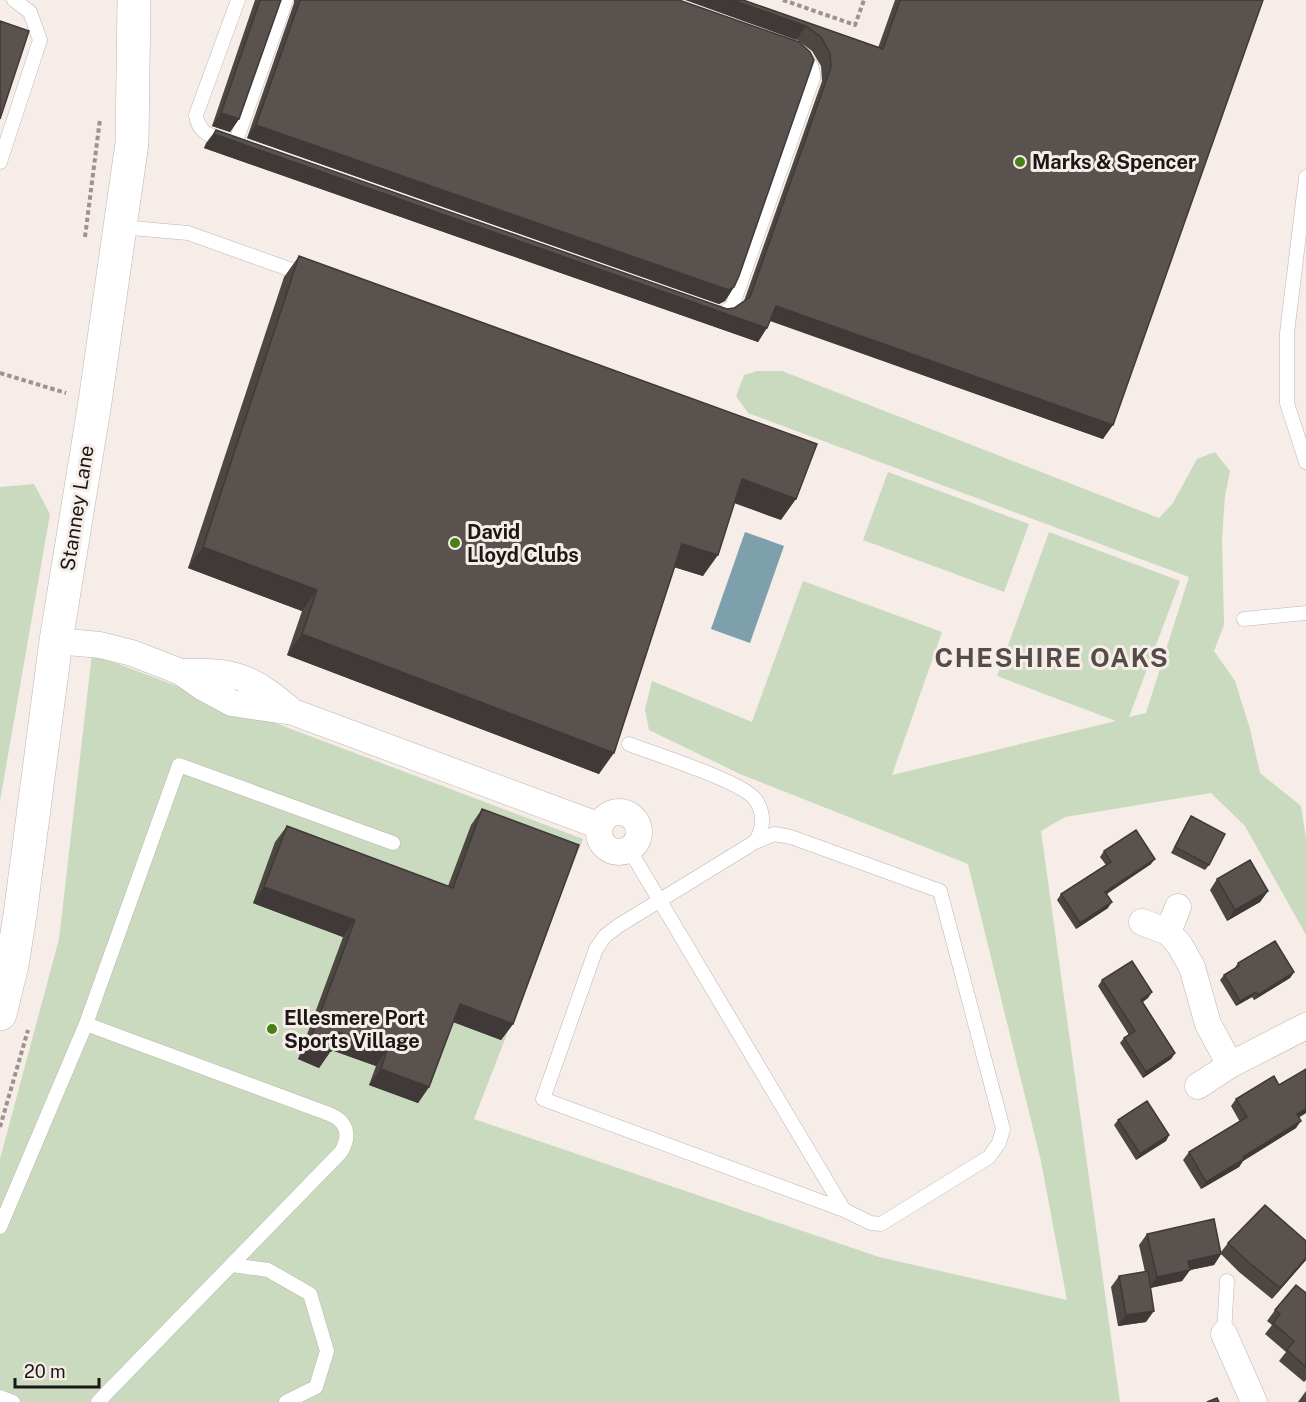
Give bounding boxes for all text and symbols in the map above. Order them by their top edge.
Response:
place label: Marks & Spencer [1032,150,1196,174]
marker: Marks & Spencer [1013,155,1027,169]
street label: Stanney Lane [55,444,99,572]
place label: David Lloyd Clubs [467,520,579,567]
marker: David Lloyd Clubs [448,536,462,550]
district label: CHESHIRE OAKS [935,642,1169,673]
place label: Ellesmere Port Sports Village [284,1006,425,1053]
marker: Ellesmere Port Sports Village [265,1022,279,1036]
scale bar [15,1351,99,1389]
text: 20 m [24,1361,66,1382]

